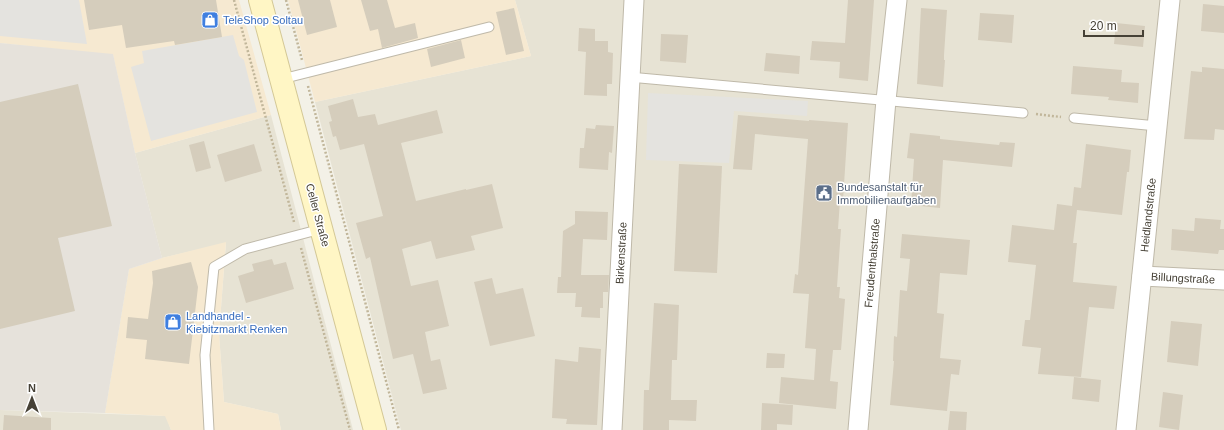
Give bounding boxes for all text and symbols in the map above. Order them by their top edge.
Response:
shop icon: TeleShop Soltau [200,10,220,30]
scale bar [1084,12,1143,38]
place label: TeleShop Soltau [223,14,303,26]
text: 20 m [1090,19,1117,33]
street label: Heidlandstraße [1138,177,1158,253]
place label: Bundesanstalt für Immobilienaufgaben [837,181,936,206]
street label: Celler Straße [304,182,332,248]
public building icon: Bundesanstalt für Immobilienaufgaben [814,183,834,203]
street label: Freudenthalstraße [862,218,882,308]
street label: Birkenstraße [613,222,629,284]
street label: Billungstraße [1151,270,1215,286]
place label: Landhandel - Kiebitzmarkt Renken [186,310,288,335]
shop icon: Landhandel - Kiebitzmarkt Renken [163,312,183,332]
north arrow [12,378,52,418]
text: N [28,382,36,394]

